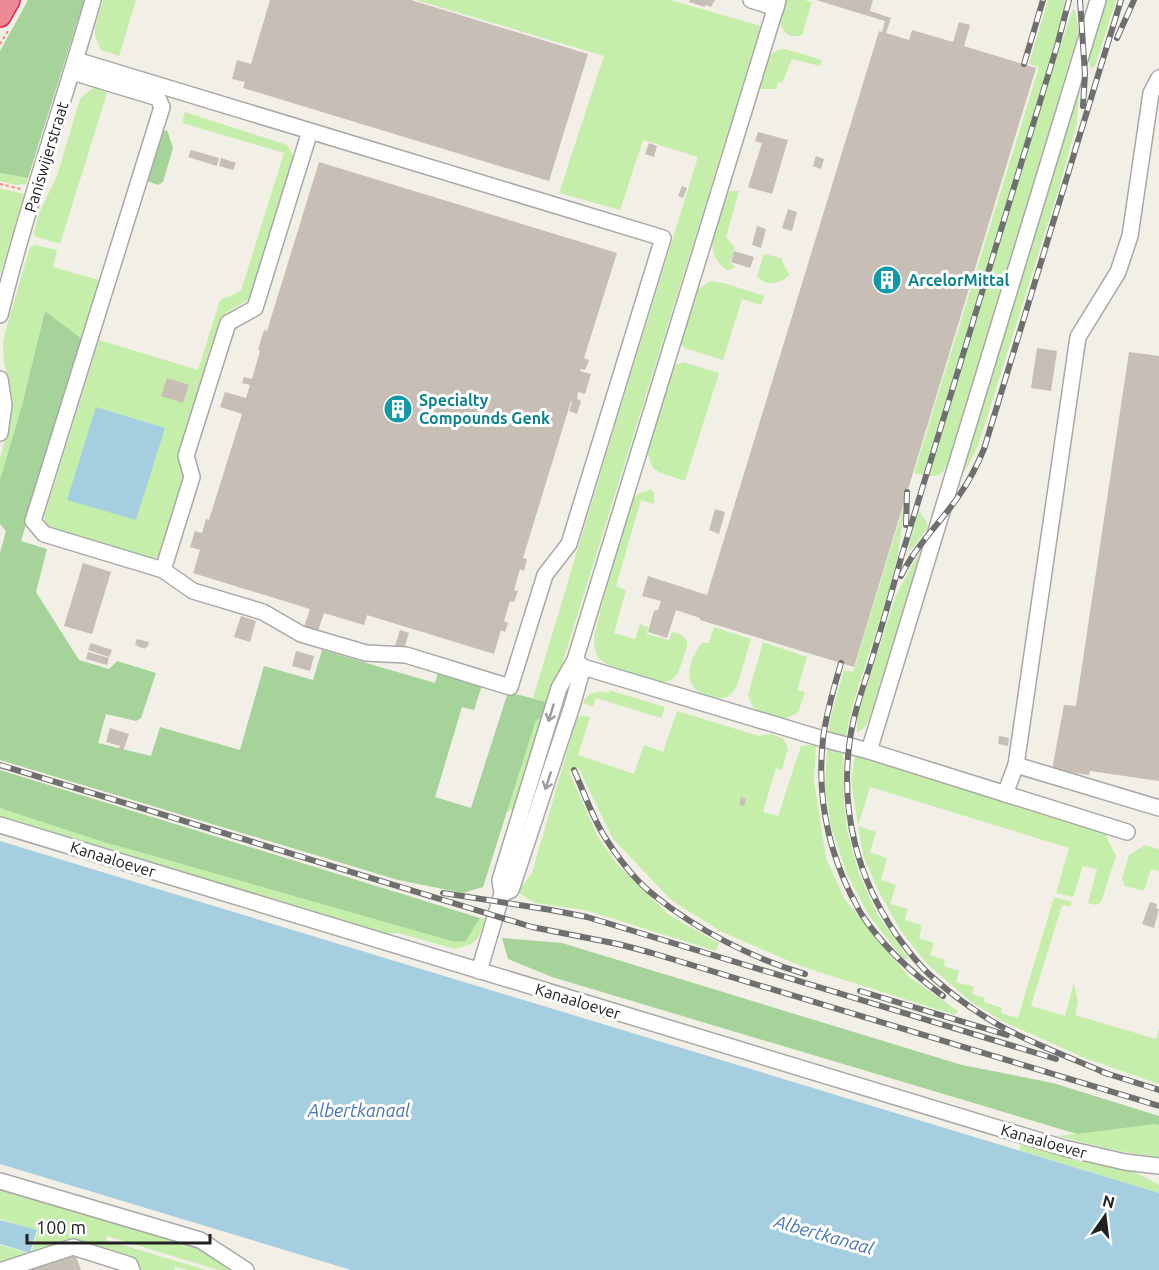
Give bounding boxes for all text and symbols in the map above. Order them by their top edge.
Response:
street label: Paniswijerstraat [21,99,72,214]
building icon: ArcelorMittal [871,264,903,296]
place label: ArcelorMittal [908,271,1009,289]
place label: Specialty Compounds Genk [419,391,550,427]
building icon: Specialty Compounds Genk [382,393,414,425]
one-way arrow [545,703,556,722]
one-way arrow [542,771,553,790]
street label: Kanaaloever [68,837,158,881]
street label: Kanaaloever [533,979,623,1023]
water label: Albertkanaal [307,1100,410,1120]
street label: Kanaaloever [999,1120,1089,1162]
north arrow [1075,1186,1135,1246]
text: N [1101,1191,1117,1212]
scale bar [27,1207,210,1245]
water label: Albertkanaal [771,1210,876,1258]
text: 100 m [36,1217,86,1237]

